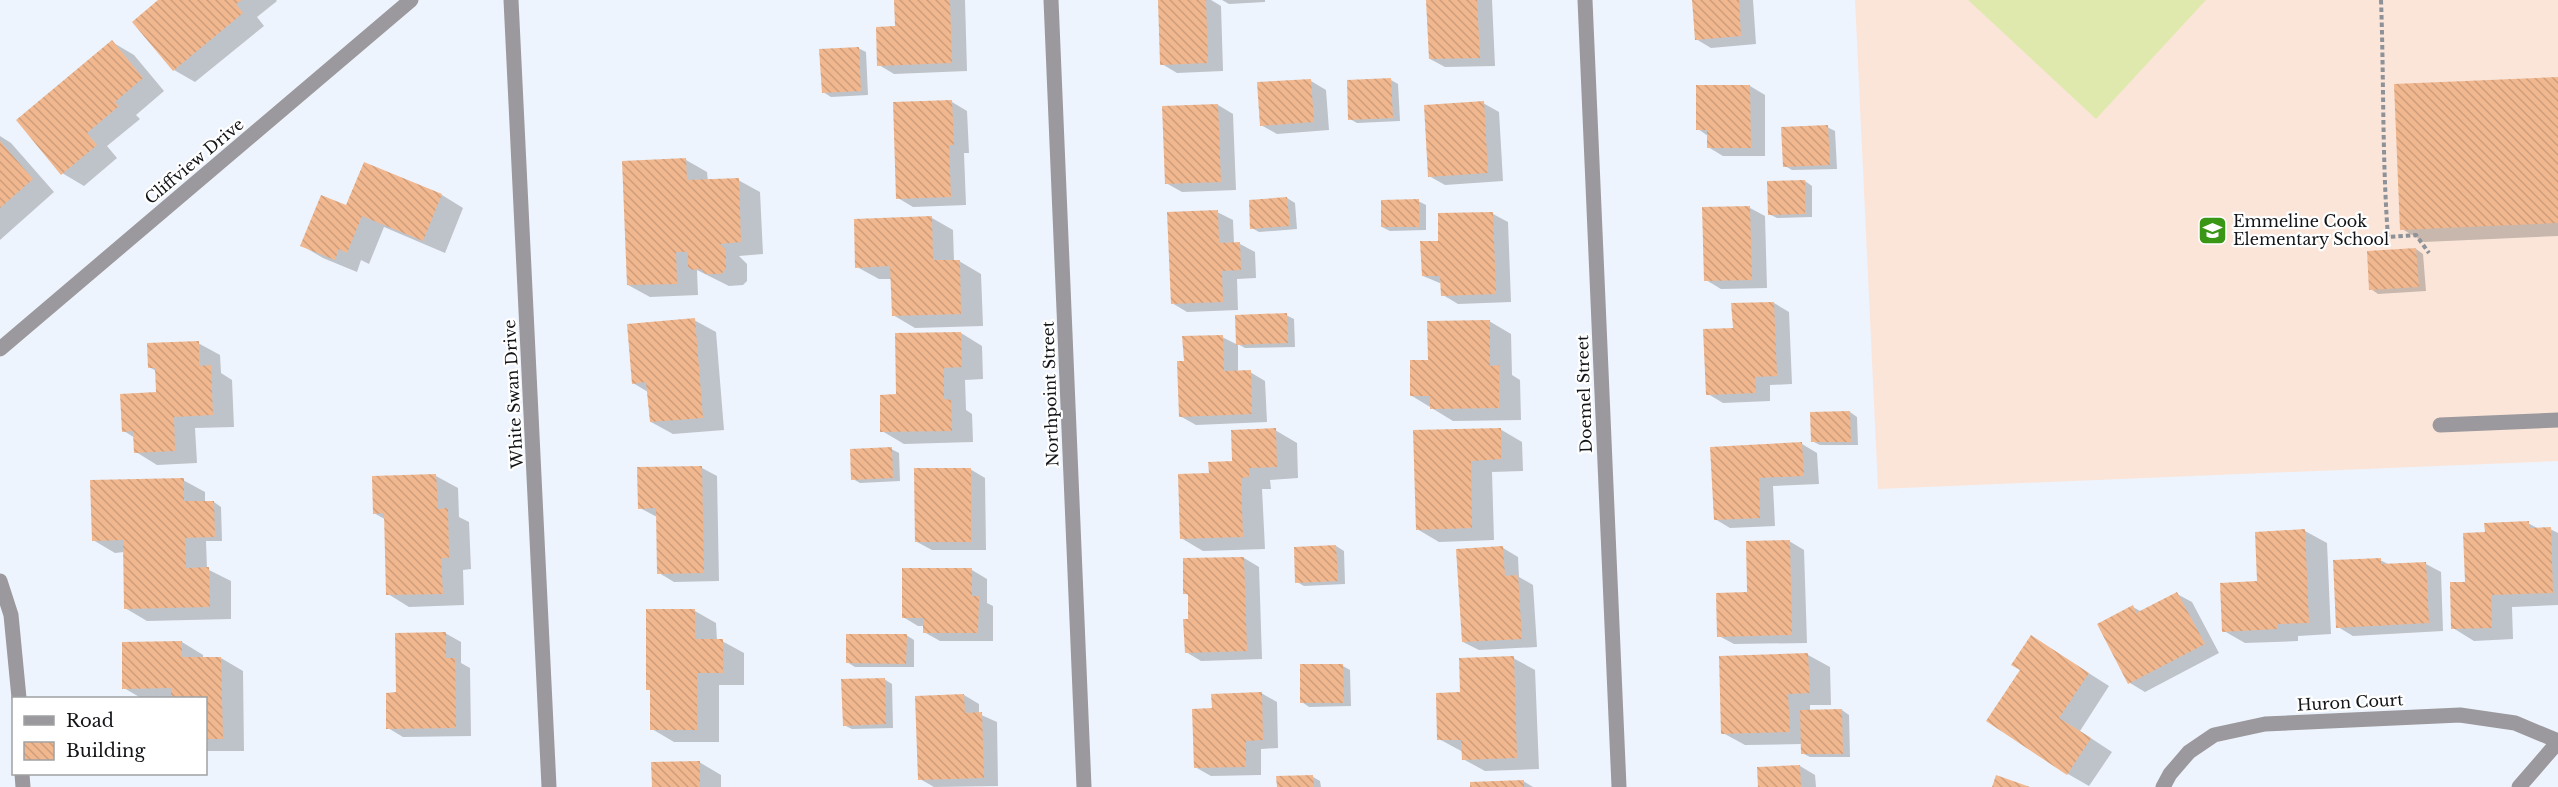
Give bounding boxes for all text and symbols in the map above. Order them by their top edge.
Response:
street label: Cliffview Drive [141,114,247,208]
place label: Emmeline Cook Elementary School [2233,211,2389,249]
school or university icon: Emmeline Cook Elementary School [2196,214,2228,246]
street label: White Swan Drive [499,319,527,470]
street label: Northpoint Street [1037,321,1063,467]
street label: Doemel Street [1572,335,1596,453]
street label: Huron Court [2296,689,2404,715]
legend [12,697,207,775]
text: Road [66,710,114,732]
text: Building [66,740,145,762]

